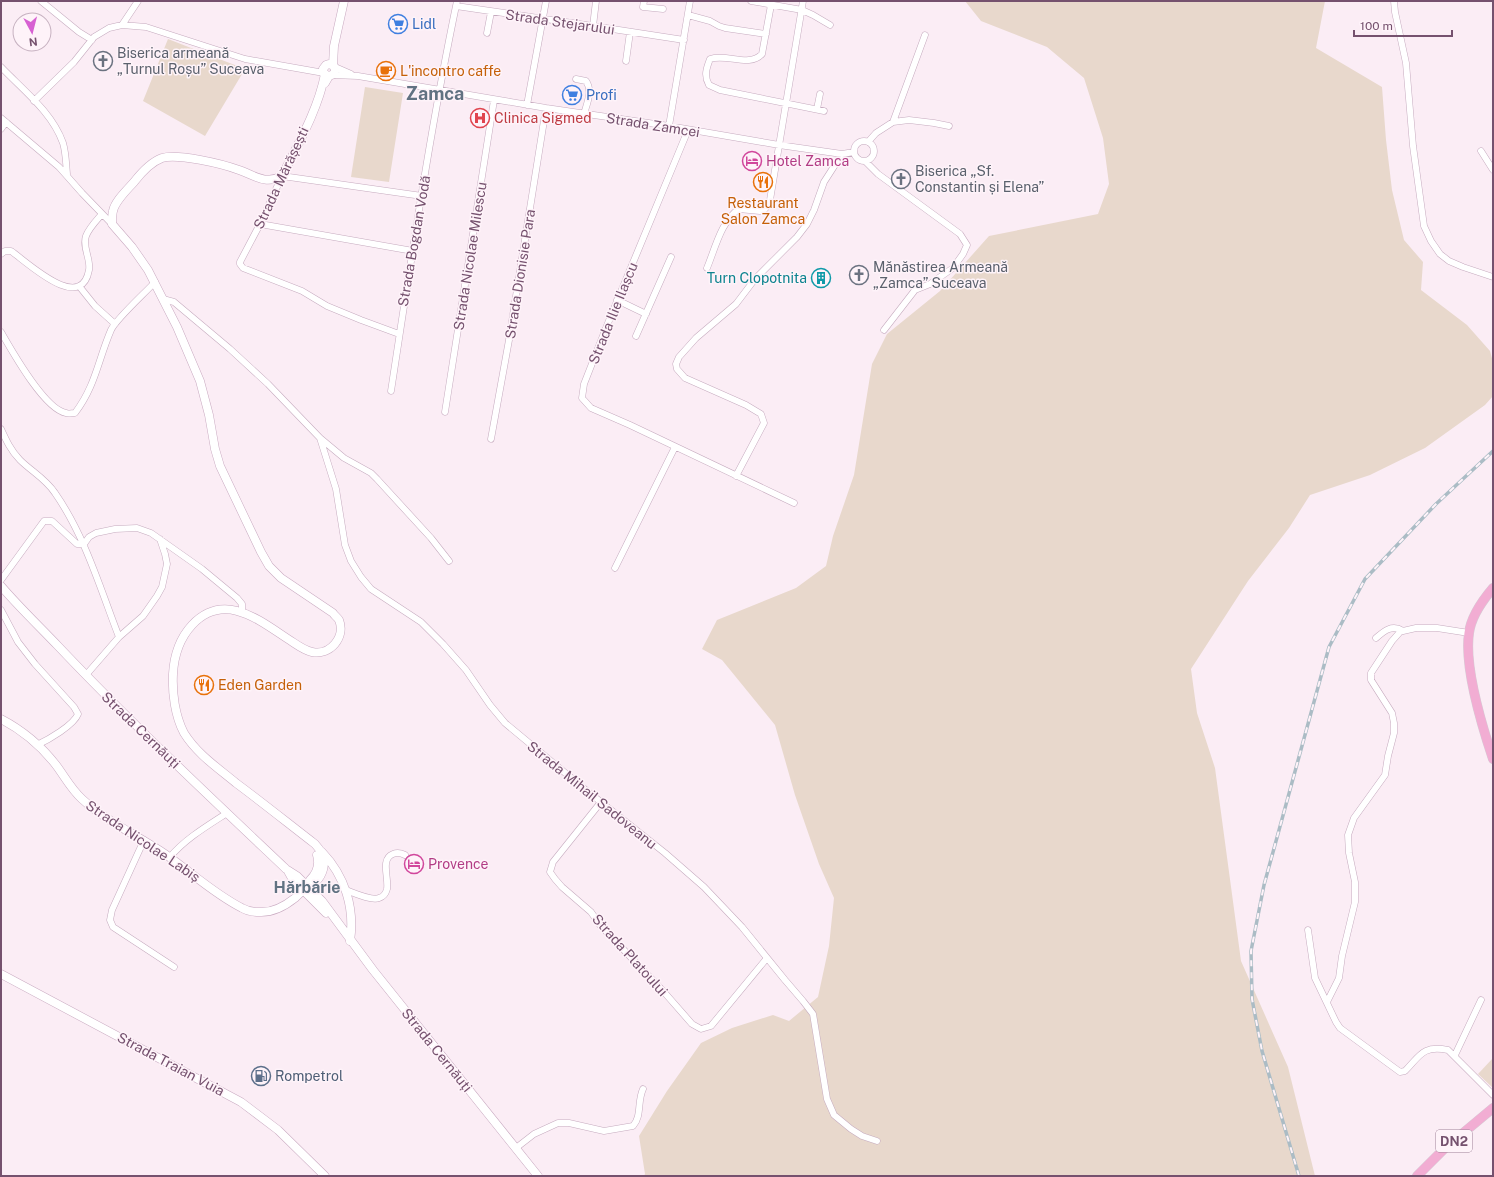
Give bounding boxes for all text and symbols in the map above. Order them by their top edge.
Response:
street label: Strada Stejarului [504,6,616,38]
north arrow [12,12,52,52]
scale bar [1354,12,1452,38]
supermarket icon: Lidl [387,13,409,35]
place label: Lidl [412,16,436,32]
text: 100 m [1360,19,1393,33]
text: N [28,35,38,48]
place label: Biserica armeană „Turnul Roșu” Suceava [117,45,264,77]
church icon: Biserica armeană „Turnul Roșu” Suceava [92,50,114,72]
cafe icon: L'incontro caffe [375,60,397,82]
place label: L'incontro caffe [400,63,501,79]
district label: Zamca [406,83,464,104]
supermarket icon: Profi [561,84,583,106]
place label: Profi [586,87,617,103]
hospital icon: Clinica Sigmed [469,107,491,129]
place label: Clinica Sigmed [494,110,592,126]
street label: Strada Zamcei [605,110,701,140]
street label: Strada Mărășești [250,124,312,232]
hotel icon: Hotel Zamca [741,150,763,172]
place label: Hotel Zamca [766,153,849,169]
place label: Biserica „Sf. Constantin și Elena” [915,163,1044,195]
church icon: Biserica „Sf. Constantin și Elena” [890,168,912,190]
restaurant icon: Restaurant Salon Zamca [752,171,774,193]
street label: Strada Bogdan Vodă [395,174,433,308]
street label: Strada Nicolae Milescu [450,181,490,331]
place label: Restaurant Salon Zamca [721,195,805,227]
street label: Strada Dionisie Para [502,208,538,340]
place label: Mănăstirea Armeană „Zamca” Suceava [873,259,1008,291]
street label: Strada Ilie Ilașcu [585,260,641,366]
church icon: Mănăstirea Armeană „Zamca” Suceava [848,264,870,286]
building icon: Turn Clopotnita [810,267,832,289]
place label: Turn Clopotnita [707,270,807,286]
restaurant icon: Eden Garden [193,674,215,696]
place label: Eden Garden [218,677,302,693]
street label: Strada Cernăuți [98,689,184,771]
street label: Strada Mihail Sadoveanu [524,738,660,852]
street label: Strada Nicolae Labiș [83,797,203,885]
hotel icon: Provence [403,853,425,875]
place label: Provence [428,856,489,872]
district label: Hărbărie [274,878,340,897]
street label: Strada Platoului [589,911,671,999]
street label: Strada Cernăuți [398,1005,476,1095]
street label: Strada Traian Vuia [115,1029,227,1099]
fuel station icon: Rompetrol [250,1065,272,1087]
place label: Rompetrol [275,1068,343,1084]
road number: DN2 [1436,1130,1472,1152]

